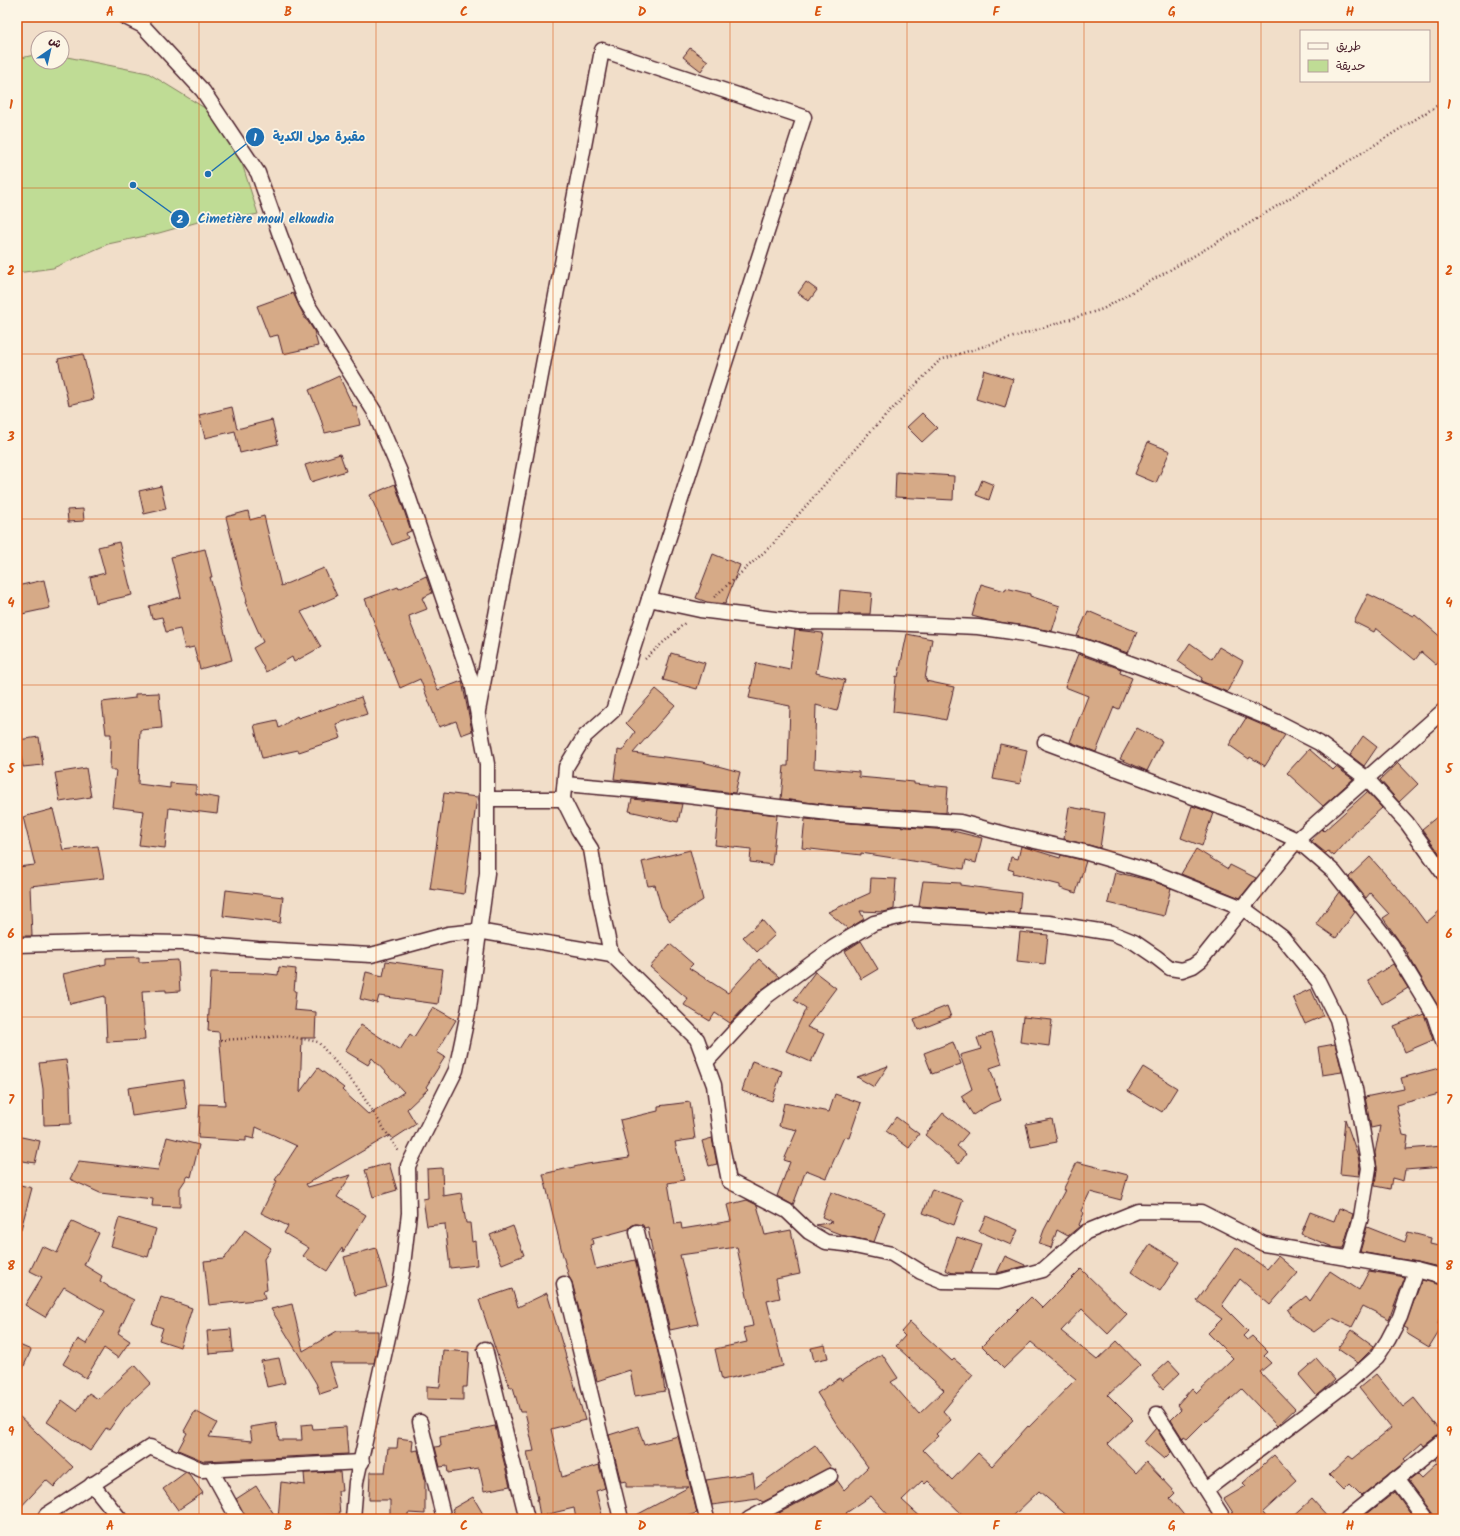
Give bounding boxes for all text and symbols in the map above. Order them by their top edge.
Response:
text: A [106,2,114,23]
text: B [284,2,292,23]
text: C [460,2,468,23]
text: D [638,2,647,23]
text: E [814,2,822,23]
text: F [992,2,1000,23]
text: G [1168,2,1176,23]
text: H [1346,2,1355,23]
north arrow [30,30,70,70]
legend [1300,30,1430,82]
text: ش [45,32,65,53]
text: طريق [1336,37,1361,56]
text: حديقة [1336,57,1365,76]
text: 1 [9,95,13,116]
text: 1 [1447,95,1451,116]
callout: مقبرة مول الكدية [245,124,373,149]
text: مقبرة مول الكدية [273,127,365,148]
text: 1 [253,128,257,147]
callout: Cimetière moul elkoudia [170,206,343,231]
text: Cimetière moul elkoudia [198,209,335,230]
text: 2 [177,210,184,229]
text: 2 [7,261,15,282]
text: 2 [1445,261,1453,282]
text: 3 [6,427,15,448]
text: 3 [1444,427,1453,448]
text: 4 [7,593,15,614]
text: 4 [1445,593,1453,614]
text: 5 [7,759,16,780]
text: 5 [1445,759,1454,780]
text: 6 [7,924,15,945]
text: 6 [1445,924,1453,945]
text: 7 [8,1090,15,1111]
text: 7 [1446,1090,1453,1111]
text: 8 [7,1256,15,1277]
text: 8 [1445,1256,1453,1277]
text: 9 [8,1422,15,1443]
text: 9 [1446,1422,1453,1443]
text: A [106,1516,114,1536]
text: B [284,1516,292,1536]
text: C [460,1516,468,1536]
text: D [638,1516,647,1536]
text: E [814,1516,822,1536]
text: F [992,1516,1000,1536]
text: G [1168,1516,1176,1536]
text: H [1346,1516,1355,1536]

